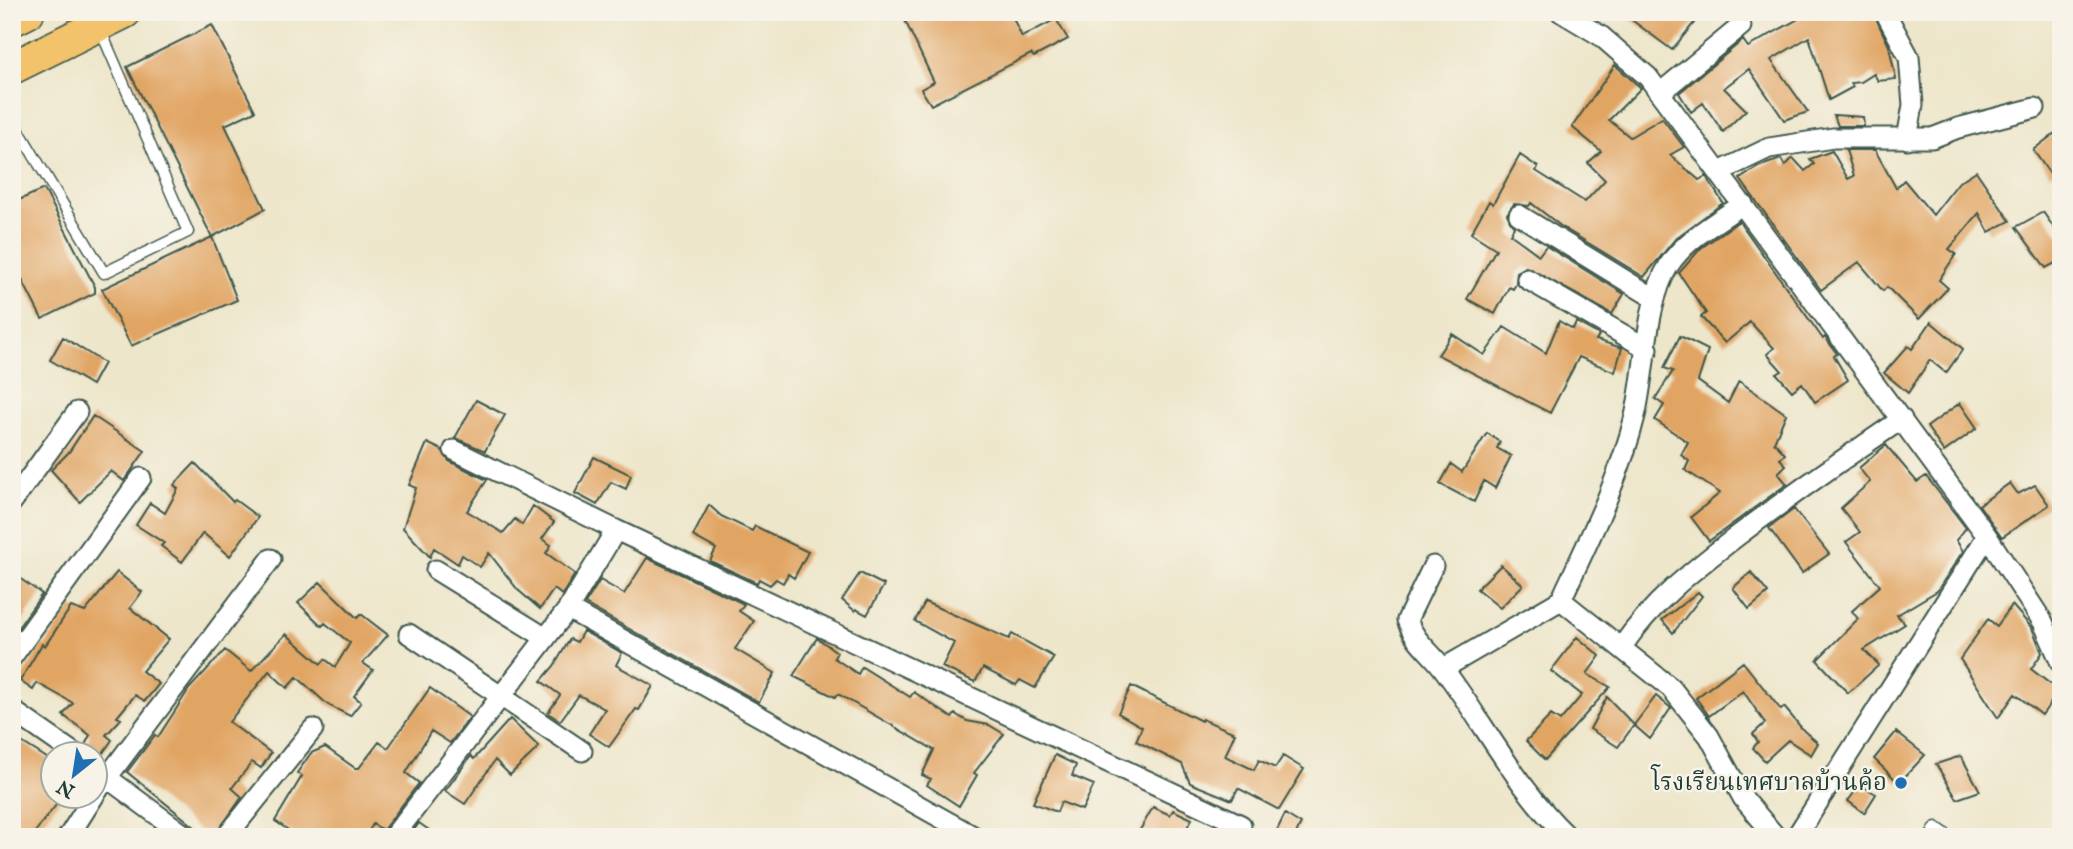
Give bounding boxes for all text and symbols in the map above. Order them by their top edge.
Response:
north arrow [38,740,108,810]
place label: โรงเรียนเทศบาลบ้านค้อ [1650,764,1887,799]
text: N [53,773,80,803]
marker: โรงเรียนเทศบาลบ้านค้อ [1893,775,1909,791]

